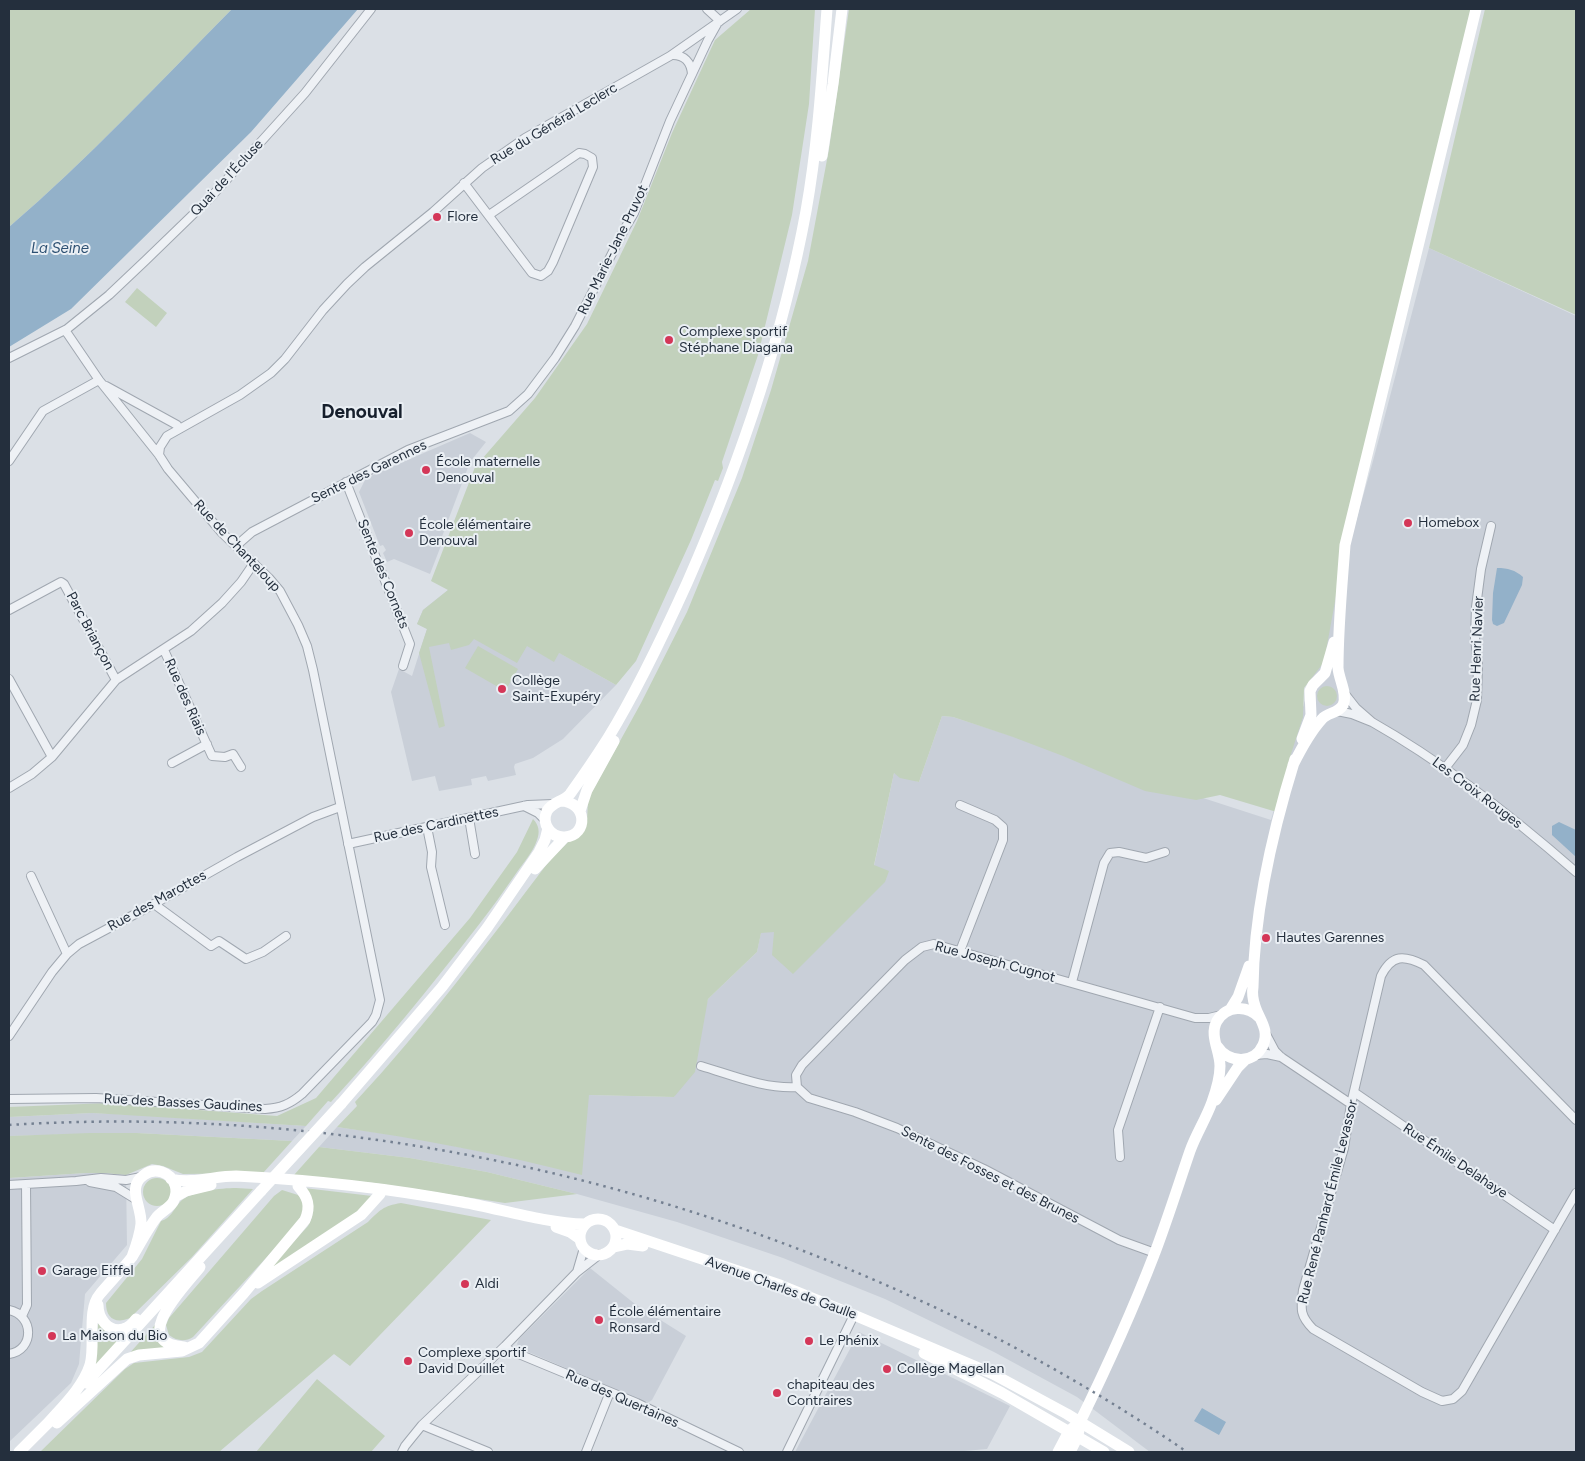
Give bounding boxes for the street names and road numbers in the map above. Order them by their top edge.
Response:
street label: Rue du Général Leclerc [488,79,620,169]
street label: Quai de l'Écluse [187,136,267,220]
street label: Rue Marie-Jane Pruvot [574,182,652,318]
street label: Sente des Garennes [309,437,429,507]
street label: Rue de Chanteloup [190,496,284,596]
street label: Sente des Cornets [353,517,413,631]
street label: Parc Briançon [62,589,118,673]
street label: Rue Henri Navier [1467,596,1487,702]
street label: Rue des Riais [161,656,209,738]
street label: Les Croix Rouges [1429,754,1525,832]
street label: Rue des Cardinettes [372,804,500,846]
street label: Rue des Marottes [105,867,209,935]
street label: Rue Joseph Cugnot [933,938,1057,986]
street label: Rue des Basses Gaudines [103,1090,263,1116]
street label: Rue René Panhard Émile Levassor [1294,1098,1362,1306]
street label: Rue Émile Delahaye [1400,1120,1510,1202]
street label: Sente des Fosses et des Brunes [898,1123,1082,1227]
street label: Avenue Charles de Gaulle [703,1253,859,1323]
street label: Rue des Quertaines [563,1366,681,1432]

